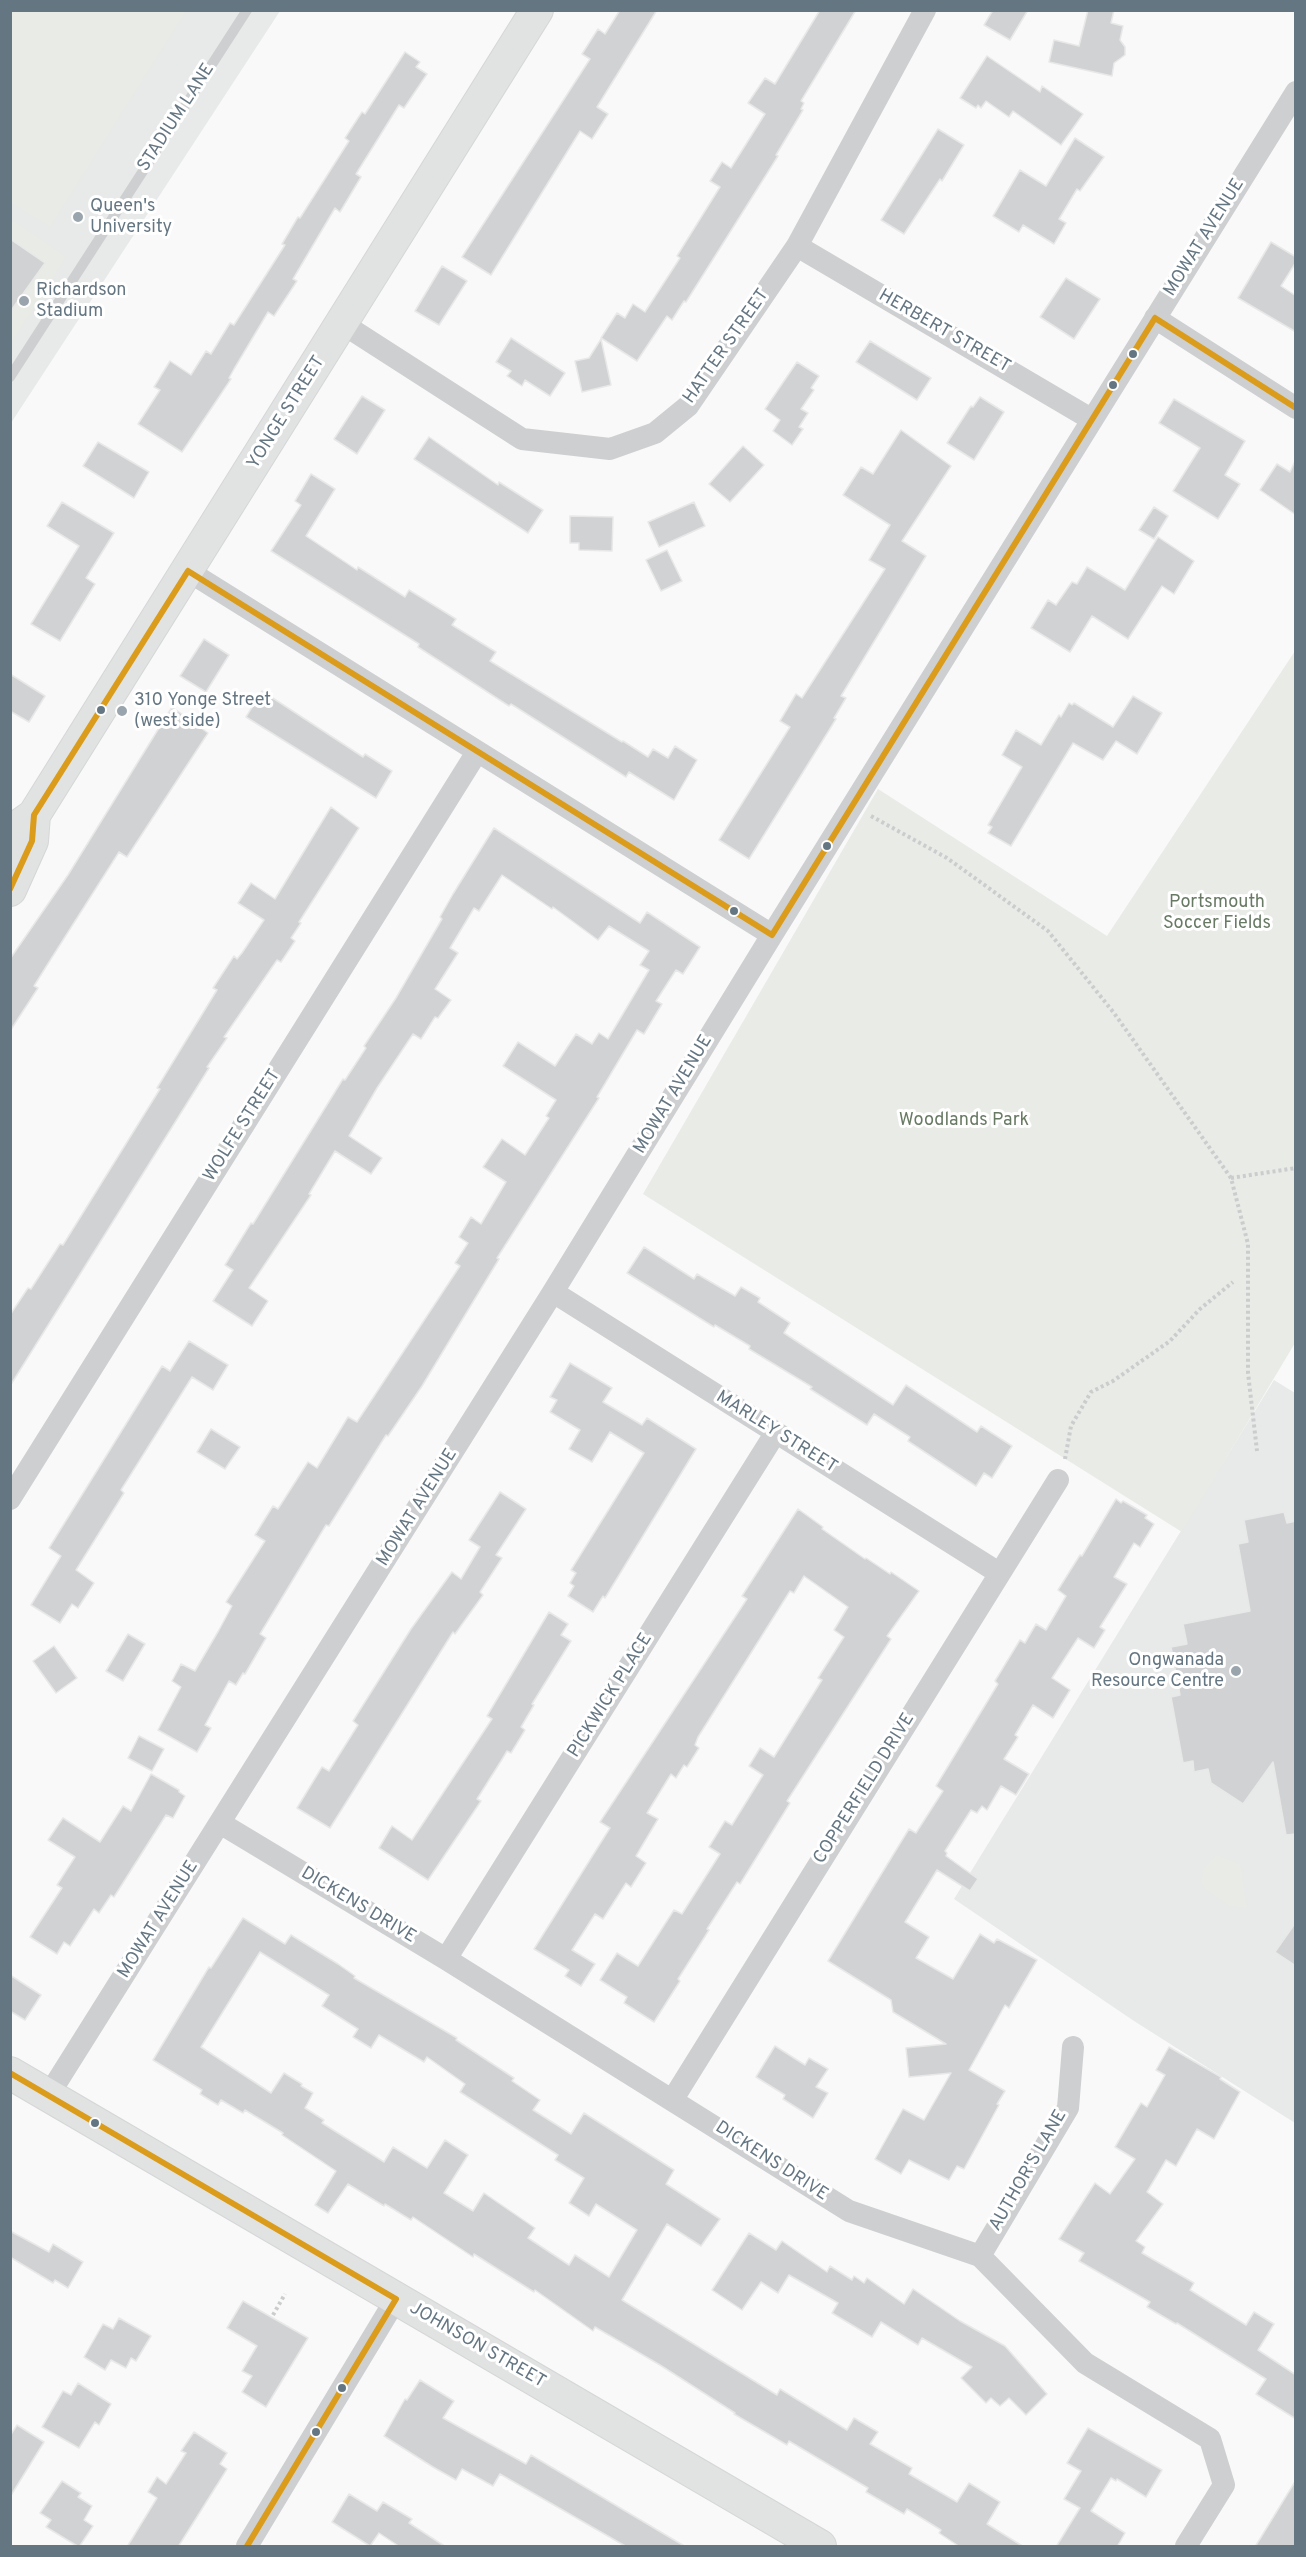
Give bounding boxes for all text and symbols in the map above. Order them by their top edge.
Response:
street label: STADIUM LANE [134,60,220,176]
street label: MOWAT AVENUE [1160,175,1250,301]
place label: Queen's University [90,196,172,238]
marker: Queen's University [71,210,85,224]
place label: Richardson Stadium [36,280,126,322]
street label: HATTER STREET [679,285,775,409]
street label: HERBERT STREET [874,285,1014,379]
marker: Richardson Stadium [17,294,31,308]
unlabelled marker [1127,348,1139,360]
street label: YONGE STREET [244,353,330,473]
unlabelled marker [1107,379,1119,391]
place label: 310 Yonge Street (west side) [134,690,271,732]
unlabelled marker [95,704,107,716]
marker: 310 Yonge Street (west side) [115,704,129,718]
unlabelled marker [821,840,833,852]
park label: Portsmouth Soccer Fields [1163,892,1271,934]
unlabelled marker [728,905,740,917]
street label: MOWAT AVENUE [630,1032,718,1158]
street label: WOLFE STREET [200,1066,286,1186]
park label: Woodlands Park [899,1110,1029,1132]
street label: MARLEY STREET [711,1387,841,1479]
street label: MOWAT AVENUE [373,1445,463,1571]
street label: PICKWICK PLACE [564,1630,658,1762]
place label: Ongwanada Resource Centre [1091,1650,1224,1692]
marker: Ongwanada Resource Centre [1229,1664,1243,1678]
street label: COPPERFIELD DRIVE [810,1710,920,1868]
street label: MOWAT AVENUE [114,1857,204,1983]
street label: DICKENS DRIVE [297,1863,419,1949]
street label: AUTHOR'S LANE [986,2107,1072,2235]
unlabelled marker [89,2117,101,2129]
street label: DICKENS DRIVE [710,2117,832,2207]
street label: JOHNSON STREET [405,2298,549,2394]
unlabelled marker [336,2382,348,2394]
unlabelled marker [310,2426,322,2438]

